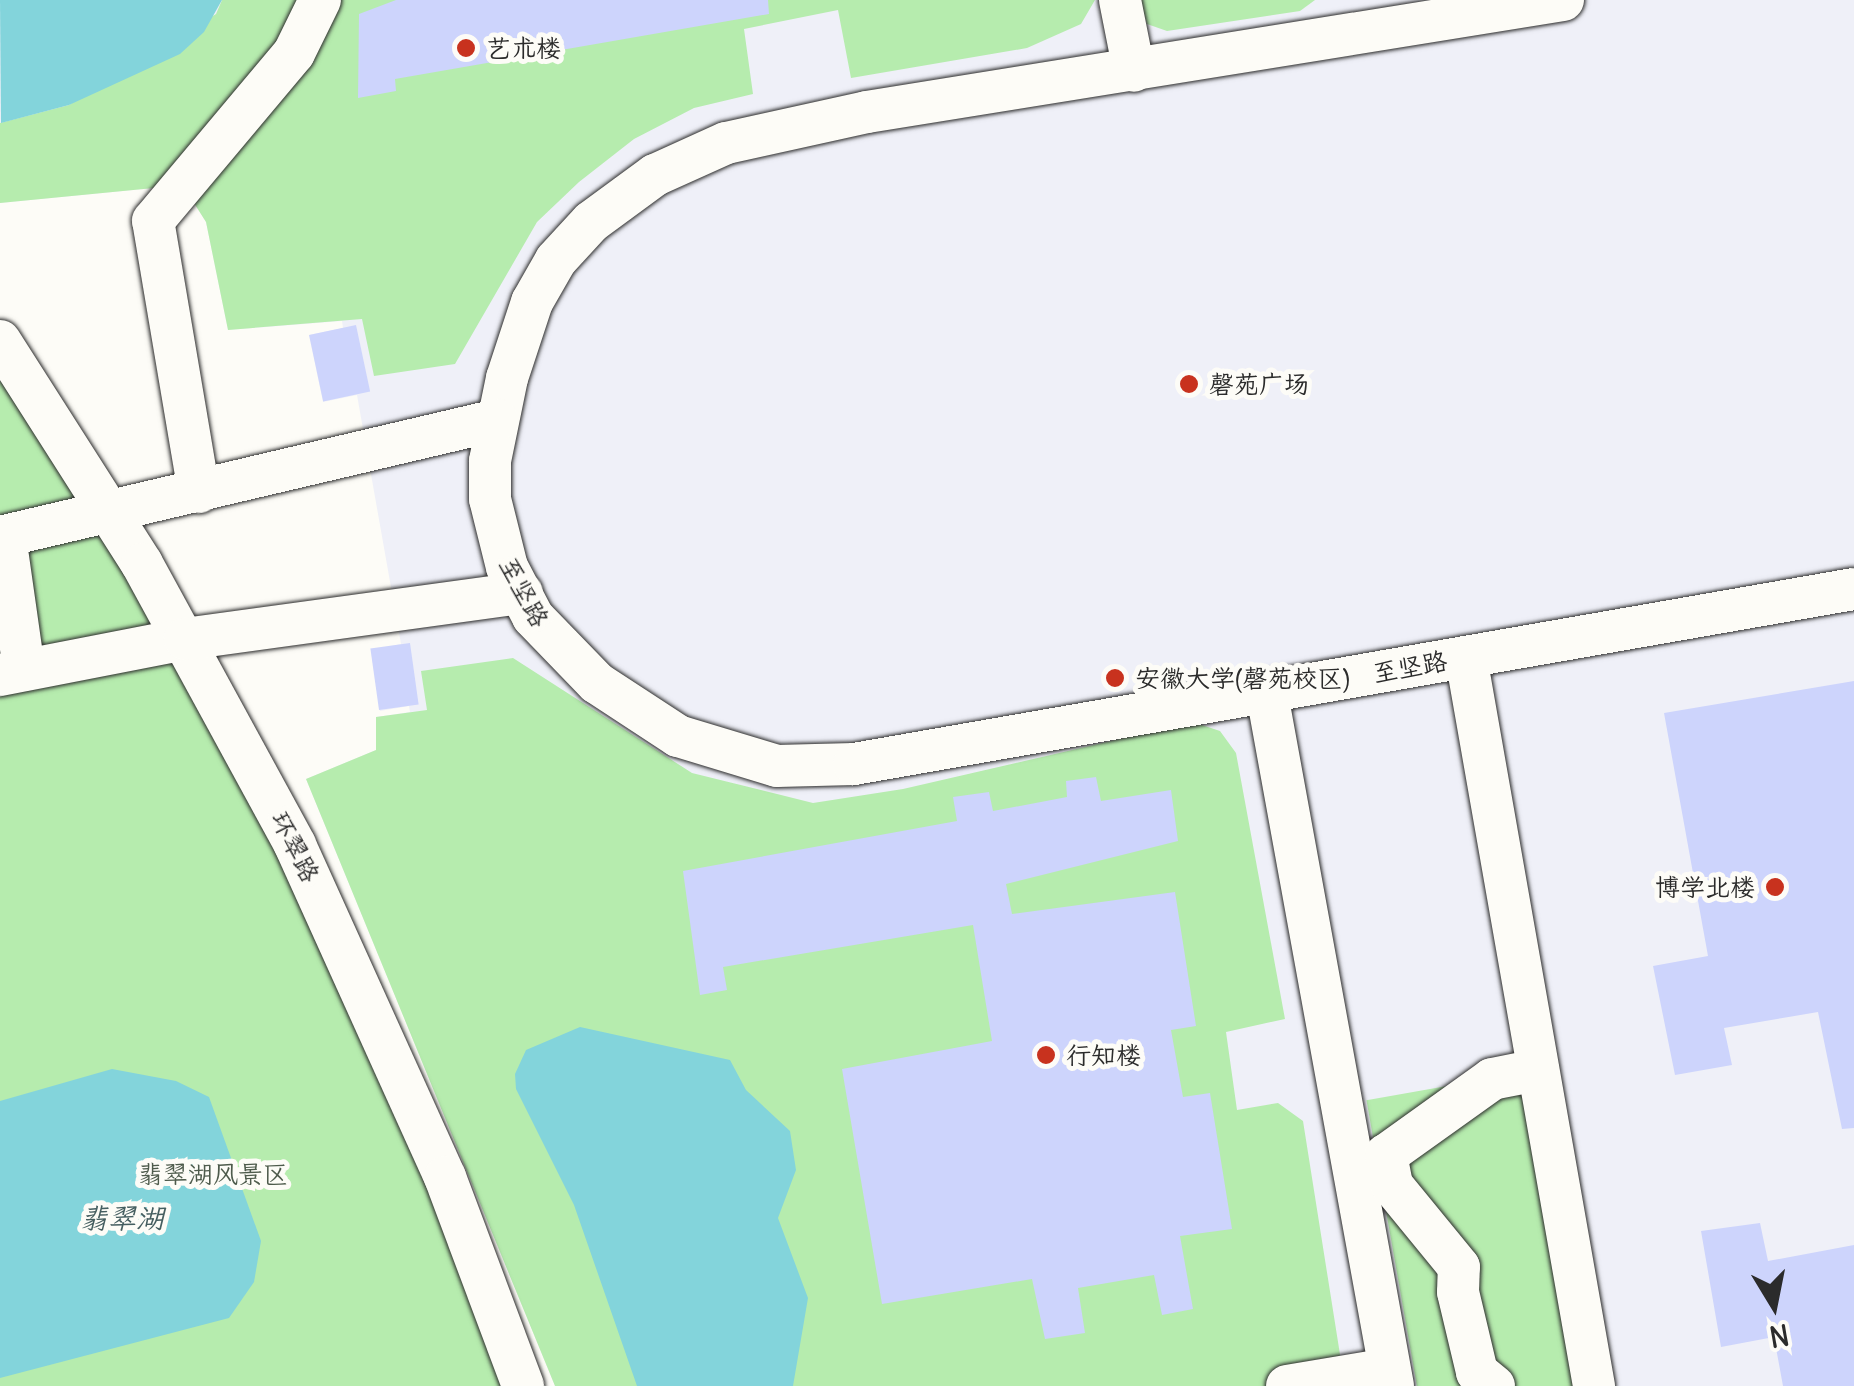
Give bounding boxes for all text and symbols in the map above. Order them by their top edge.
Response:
place label: 艺术楼 [486,33,561,63]
marker: 艺术楼 [455,37,477,59]
place label: 磬苑广场 [1209,369,1309,399]
marker: 磬苑广场 [1178,373,1200,395]
street label: 至坚路 [493,552,555,632]
street label: 至坚路 [1370,646,1450,688]
place label: 安徽大学(磬苑校区) [1135,663,1350,693]
marker: 安徽大学(磬苑校区) [1104,667,1126,689]
street label: 环翠路 [265,807,325,887]
place label: 博学北楼 [1655,872,1755,902]
marker: 博学北楼 [1764,876,1786,898]
place label: 行知楼 [1066,1040,1141,1070]
marker: 行知楼 [1035,1044,1057,1066]
park label: 翡翠湖风景区 [138,1159,288,1189]
water label: 翡翠湖 [80,1201,164,1235]
north arrow [1724,1256,1824,1356]
text: N [1767,1316,1792,1355]

